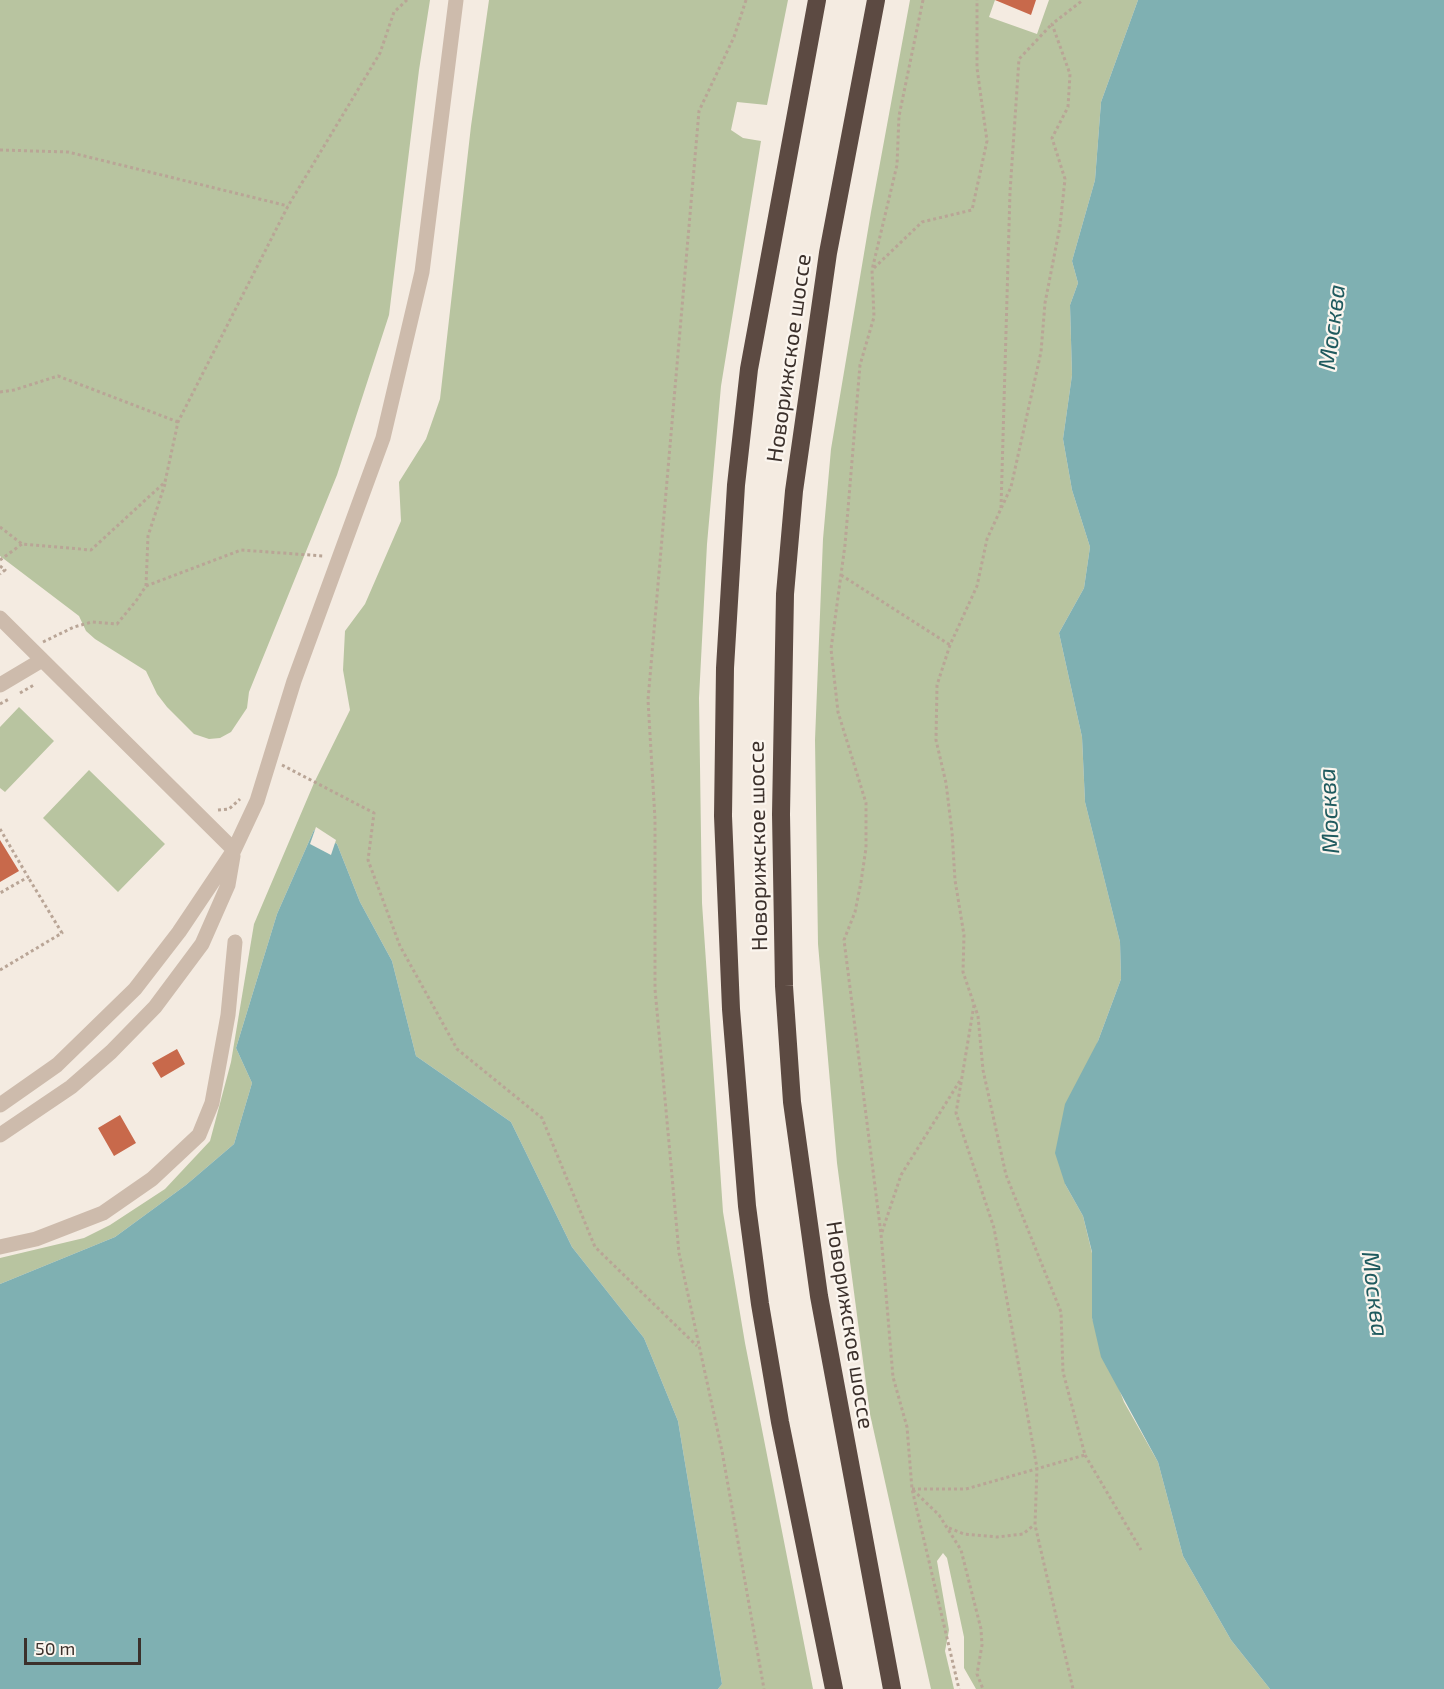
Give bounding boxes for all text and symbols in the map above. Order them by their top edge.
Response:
street label: Новорижское шоссе [761,252,817,464]
water label: Москва [1312,283,1352,371]
street label: Новорижское шоссе [743,741,773,951]
water label: Москва [1312,767,1346,855]
street label: Новорижское шоссе [821,1219,879,1431]
water label: Москва [1355,1250,1395,1338]
scale bar [27,1626,144,1664]
text: 50 m [35,1637,75,1659]

